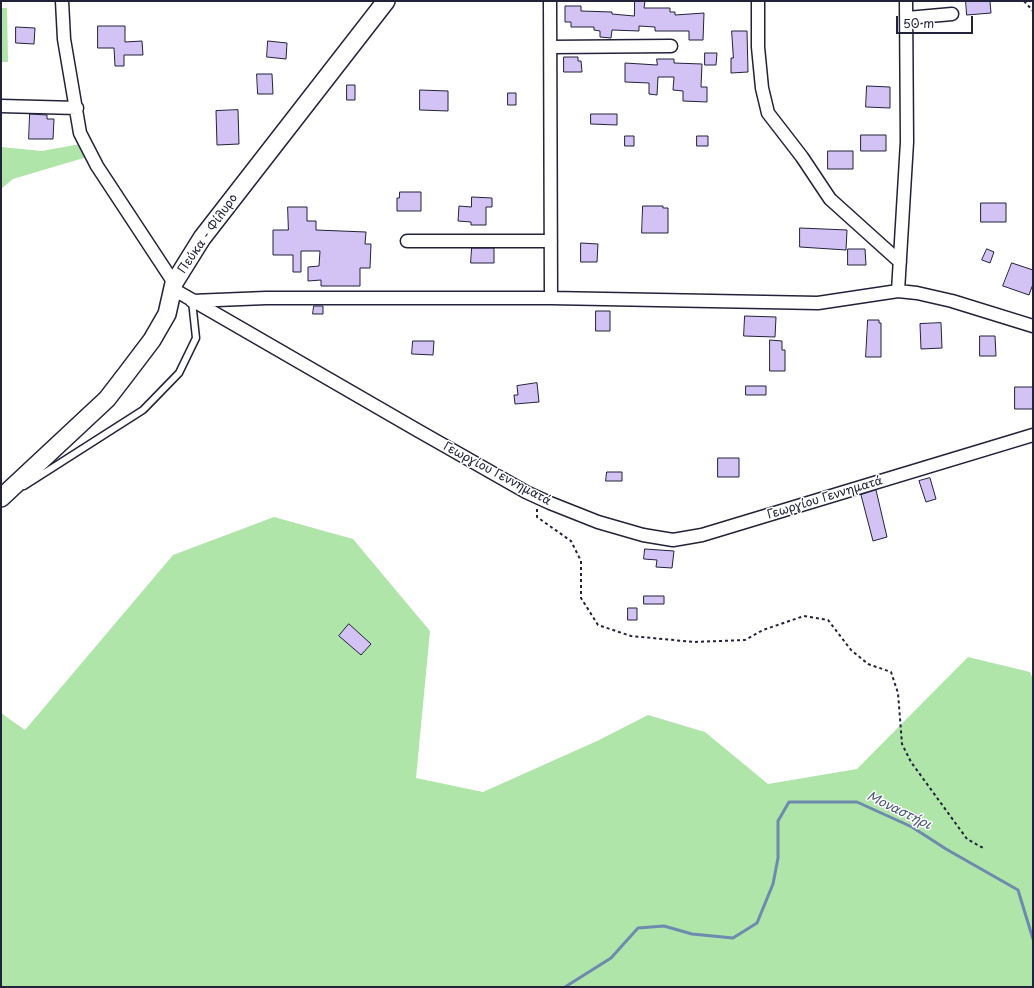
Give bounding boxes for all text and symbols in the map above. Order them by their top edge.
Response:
scale bar [898,8,975,34]
text: 50 m [903,14,934,32]
street label: Πεύκα - Φίλυρο [175,191,241,277]
street label: Γεωργίου Γεννηματά [441,439,553,509]
street label: Γεωργίου Γεννηματά [766,474,884,522]
water label: Μοναστήρι [864,789,934,833]

